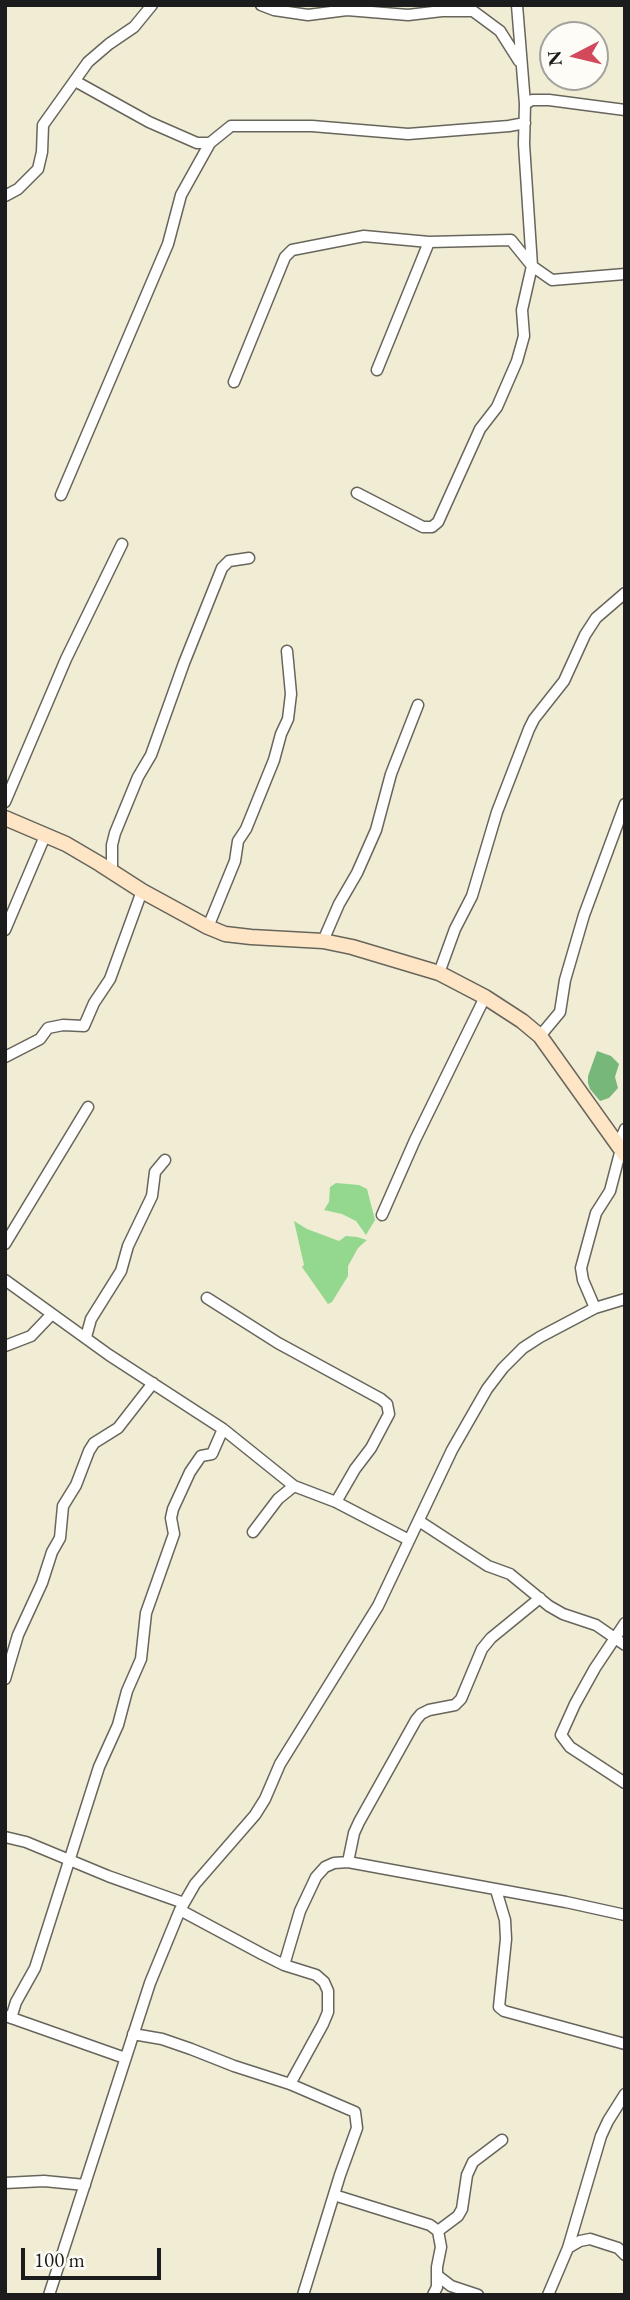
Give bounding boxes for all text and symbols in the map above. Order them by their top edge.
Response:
north arrow [539,21,609,91]
text: N [541,49,568,68]
scale bar [24,2234,164,2278]
text: 100 m [34,2246,85,2273]

